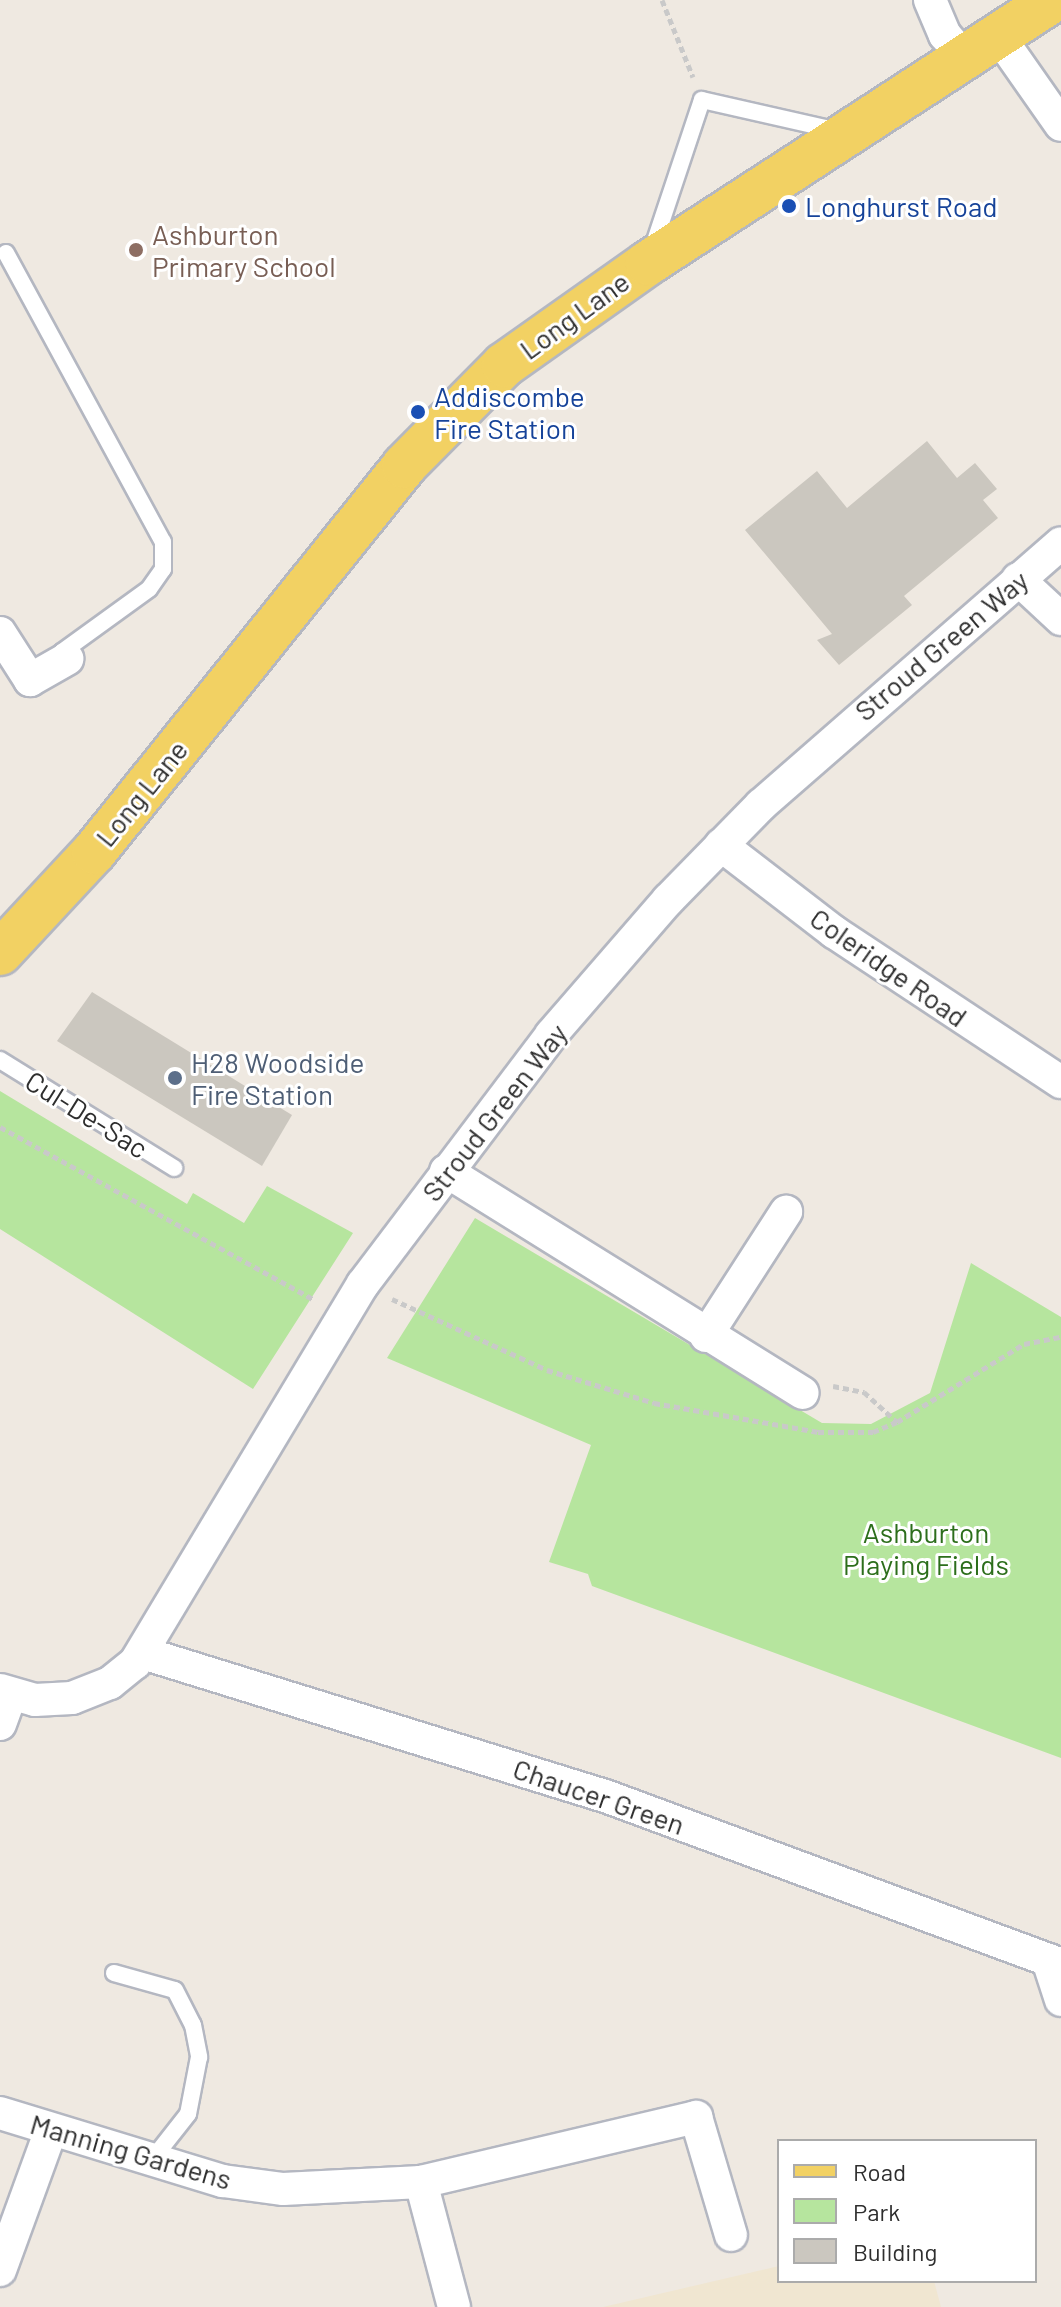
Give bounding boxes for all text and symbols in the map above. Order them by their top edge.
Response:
place label: Longhurst Road [805,189,998,223]
marker: Longhurst Road [780,197,798,215]
place label: Ashburton Primary School [152,217,336,283]
marker: Ashburton Primary School [127,241,145,259]
street label: Long Lane [513,264,635,366]
place label: Addiscombe Fire Station [434,379,585,445]
marker: Addiscombe Fire Station [409,403,427,421]
street label: Stroud Green Way [848,563,1034,727]
street label: Long Lane [88,733,194,853]
street label: Coleridge Road [804,901,974,1033]
street label: Stroud Green Way [414,1017,574,1207]
place label: H28 Woodside Fire Station [191,1045,364,1111]
street label: Cul-De-Sac [20,1063,154,1165]
marker: H28 Woodside Fire Station [166,1069,184,1087]
park label: Ashburton Playing Fields [843,1515,1009,1581]
street label: Chaucer Green [509,1751,689,1841]
street label: Manning Gardens [27,2106,235,2196]
legend [777,2139,1037,2283]
text: Road [853,2157,906,2186]
text: Park [853,2197,900,2226]
text: Building [853,2237,937,2266]

